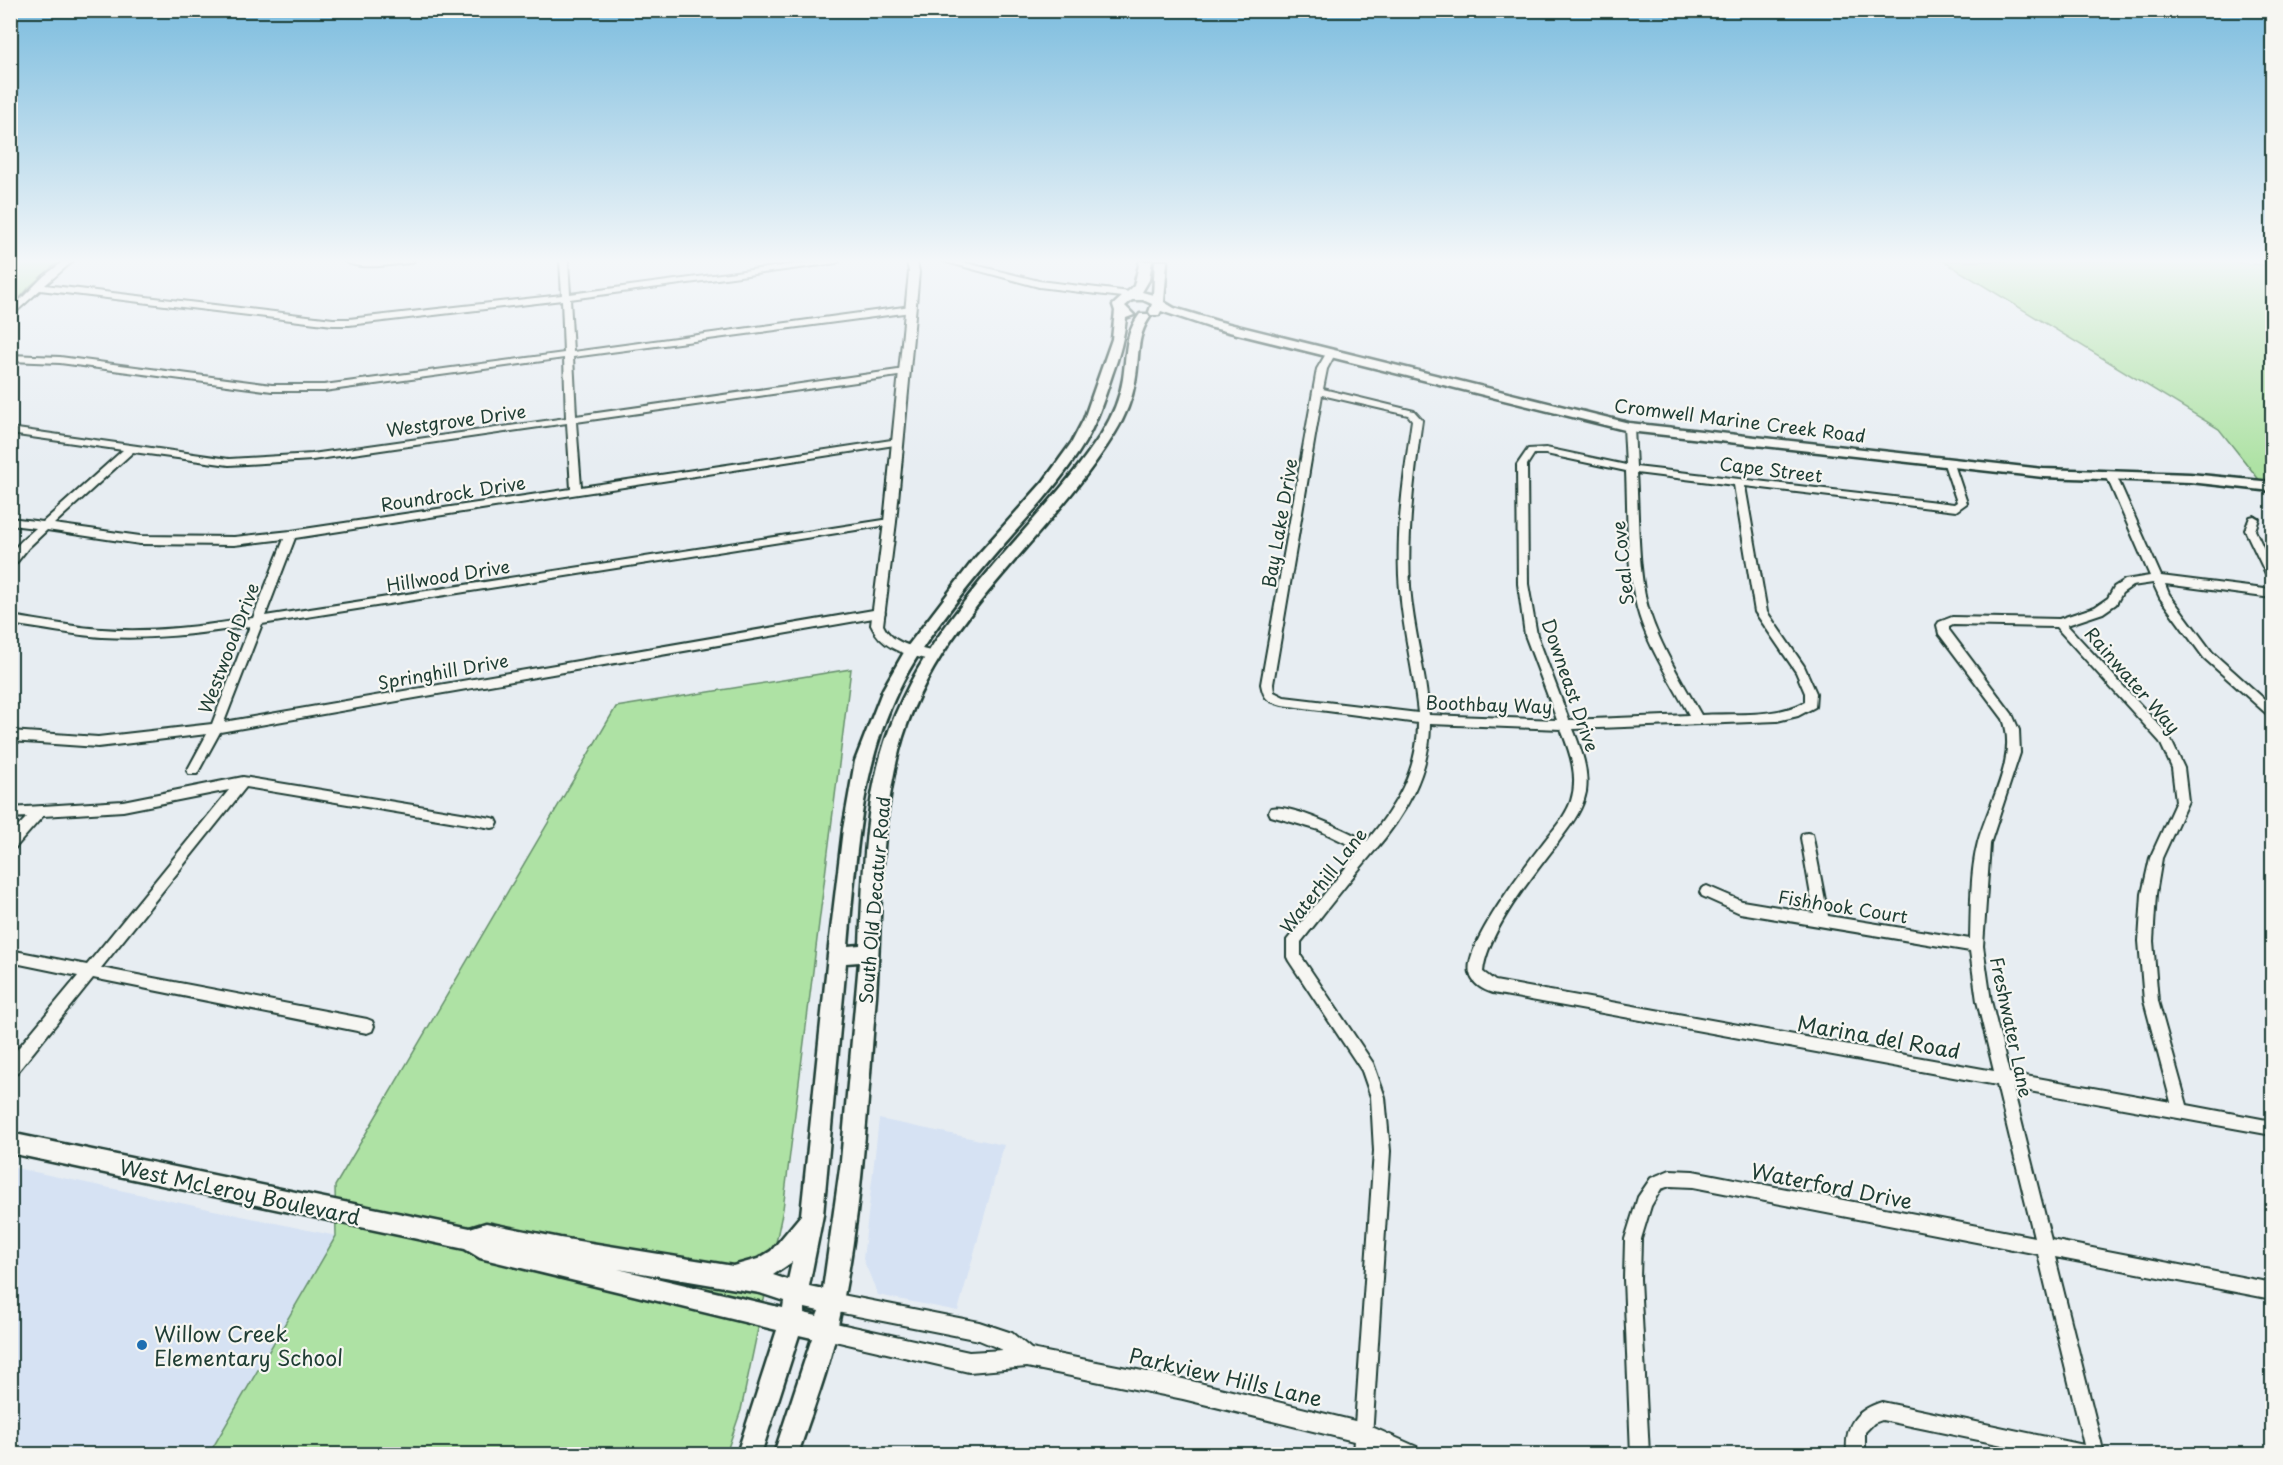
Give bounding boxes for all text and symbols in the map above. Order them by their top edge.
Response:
street label: Cromwell Marine Creek Road [1613,391,1867,449]
street label: Westgrove Drive [384,397,528,443]
street label: Cape Street [1718,449,1824,489]
street label: Bay Lake Drive [1254,456,1304,590]
street label: Roundrock Drive [379,468,528,518]
street label: Seal Cove [1604,520,1640,606]
street label: Hillwood Drive [384,552,512,598]
street label: Westwood Drive [191,579,265,717]
street label: Downeast Drive [1536,615,1606,755]
street label: Rainwater Way [2079,620,2187,740]
street label: Springhill Drive [375,646,511,696]
street label: Boothbay Way [1425,688,1553,720]
street label: South Old Decatur Road [851,795,897,1005]
street label: Waterhill Lane [1273,821,1373,939]
street label: Fishhook Court [1776,882,1910,930]
street label: Freshwater Lane [1984,954,2040,1100]
street label: Marina del Road [1795,1006,1963,1066]
street label: West McLeroy Boulevard [116,1150,364,1232]
street label: Waterford Drive [1748,1154,1916,1216]
place label: Willow Creek Elementary School [154,1317,343,1373]
marker: Willow Creek Elementary School [135,1338,149,1352]
street label: Parkview Hills Lane [1126,1338,1326,1414]

